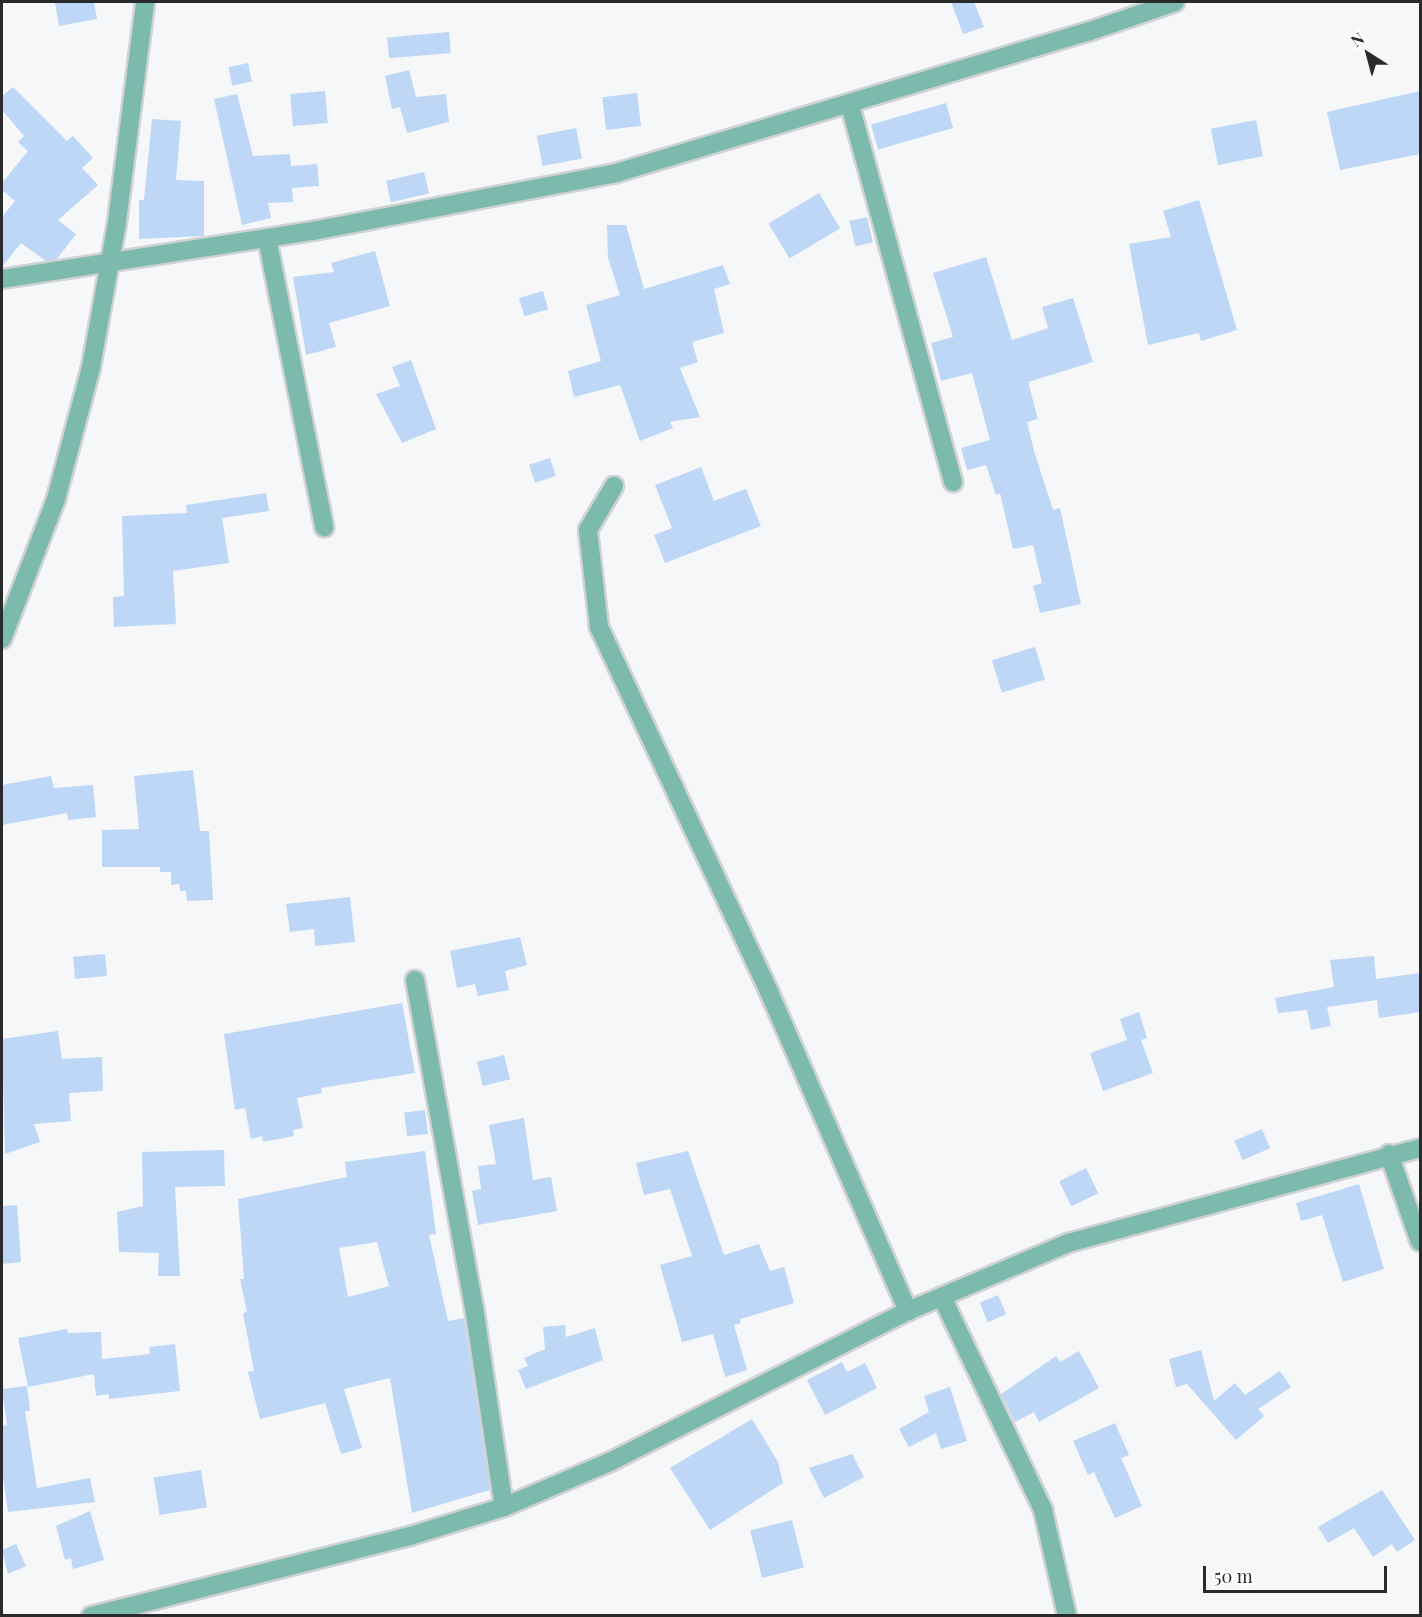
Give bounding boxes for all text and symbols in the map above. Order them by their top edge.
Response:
north arrow [1338,24,1398,84]
text: N [1346,27,1368,51]
scale bar [1206,1554,1390,1592]
text: 50 m [1214,1564,1253,1588]

